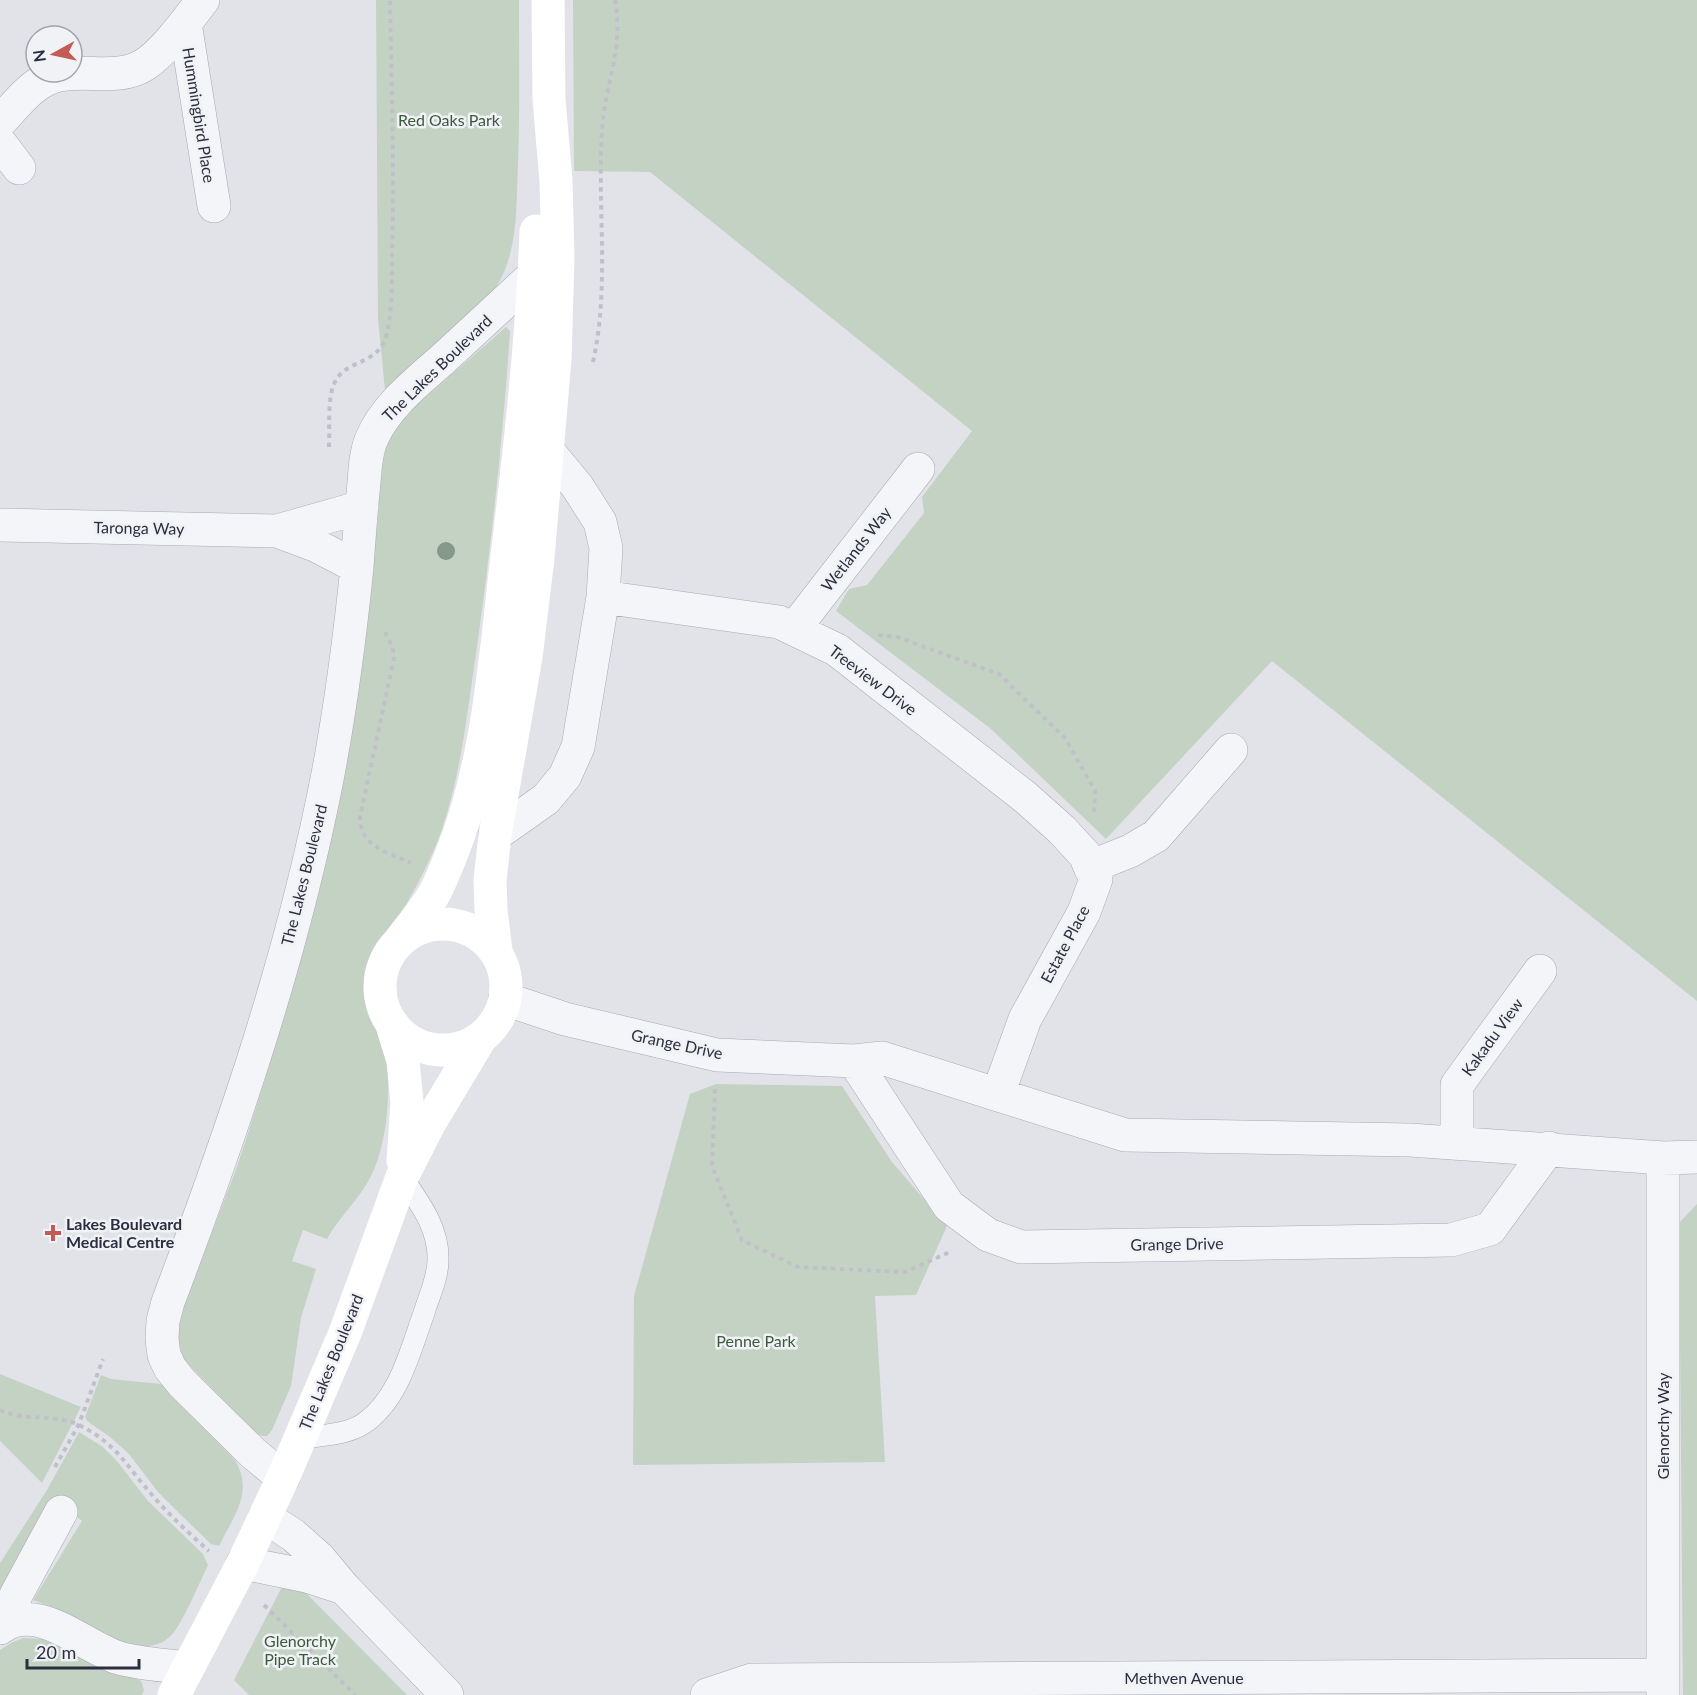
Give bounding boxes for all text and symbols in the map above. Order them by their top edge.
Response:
north arrow [24,24,84,84]
street label: Hummingbird Place [179,46,220,184]
text: N [28,49,49,64]
park label: Red Oaks Park [398,110,501,129]
street label: The Lakes Boulevard [378,310,495,425]
street label: Wetlands Way [817,502,895,595]
street label: Taronga Way [93,517,185,538]
street label: Treeview Drive [826,640,921,719]
street label: The Lakes Boulevard [277,802,330,947]
street label: Estate Place [1036,902,1093,986]
street label: Kakadu View [1457,994,1526,1079]
street label: Grange Drive [630,1025,725,1062]
place label: Lakes Boulevard Medical Centre [66,1214,182,1251]
marker: Lakes Boulevard Medical Centre [44,1224,62,1242]
street label: Grange Drive [1130,1233,1224,1254]
street label: The Lakes Boulevard [295,1291,366,1433]
park label: Penne Park [716,1331,797,1350]
street label: Glenorchy Way [1653,1372,1672,1480]
park label: Glenorchy Pipe Track [264,1631,337,1668]
scale bar [27,1632,140,1670]
text: 20 m [36,1641,76,1663]
street label: Methven Avenue [1124,1668,1244,1687]

